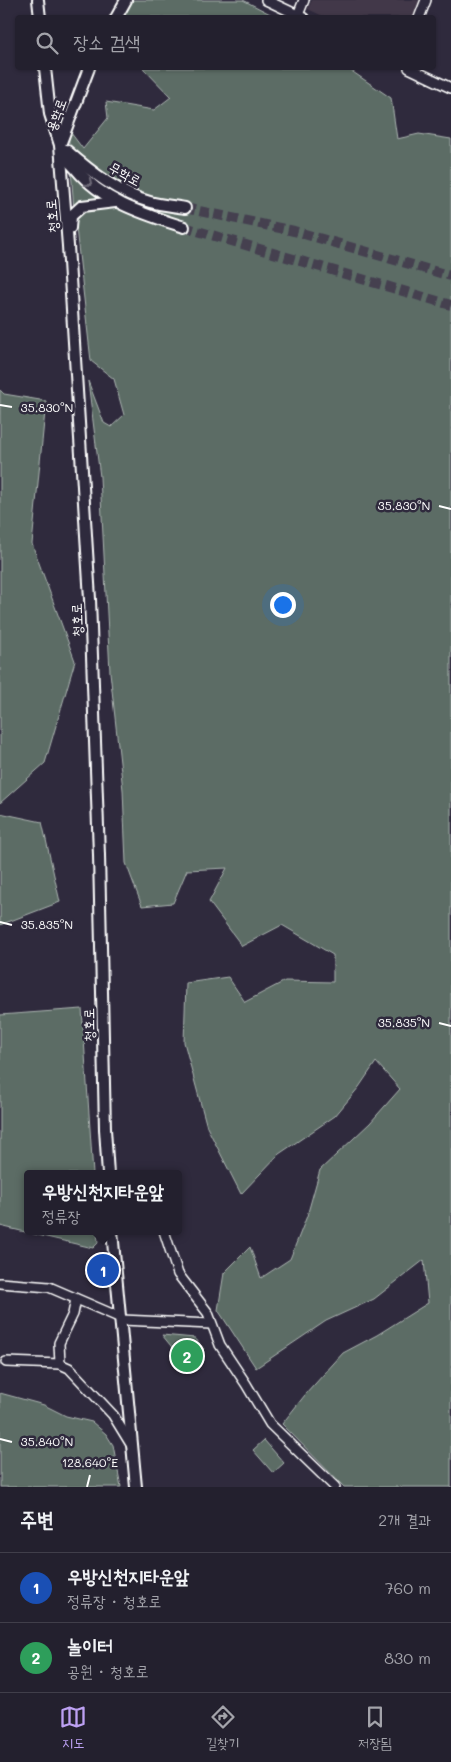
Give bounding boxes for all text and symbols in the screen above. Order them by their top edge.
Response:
search box [15,15,436,70]
icon: search [33,29,61,57]
text: 장소 검색 [73,29,140,54]
street label: 용학로 [41,96,70,134]
street label: 무학로 [106,157,145,190]
one-way arrow [83,177,92,185]
street label: 청호로 [41,198,62,234]
text: 35.830°N [21,399,73,415]
text: 35.830°N [378,497,430,513]
your location [270,592,296,618]
street label: 청호로 [66,603,87,637]
text: 35.835°N [21,916,73,932]
street label: 청호로 [79,1008,98,1042]
text: 35.835°N [378,1014,430,1030]
popup [24,1170,182,1235]
text: 우방신천지타운앞 [42,1178,164,1203]
text: 정류장 [42,1205,80,1226]
pin: 1 [87,1251,119,1289]
pin: 2 [171,1337,203,1375]
text: 35.840°N [21,1433,73,1449]
text: 128.640°E [62,1454,118,1470]
text: 주변 [20,1505,54,1532]
text: 2개 결과 [378,1509,431,1530]
text: 우방신천지타운앞 [67,1563,189,1588]
text: 1 [32,1577,40,1598]
text: 760 m [385,1577,431,1598]
text: 정류장 · 청호로 [67,1590,161,1611]
text: 놀이터 [67,1633,113,1658]
text: 2 [32,1647,40,1668]
text: 830 m [384,1647,431,1668]
text: 공원 · 청호로 [67,1660,149,1681]
tab: 지도 [59,1703,87,1753]
tab: 길찾기 [206,1703,240,1753]
tab: 저장됨 [358,1703,392,1753]

